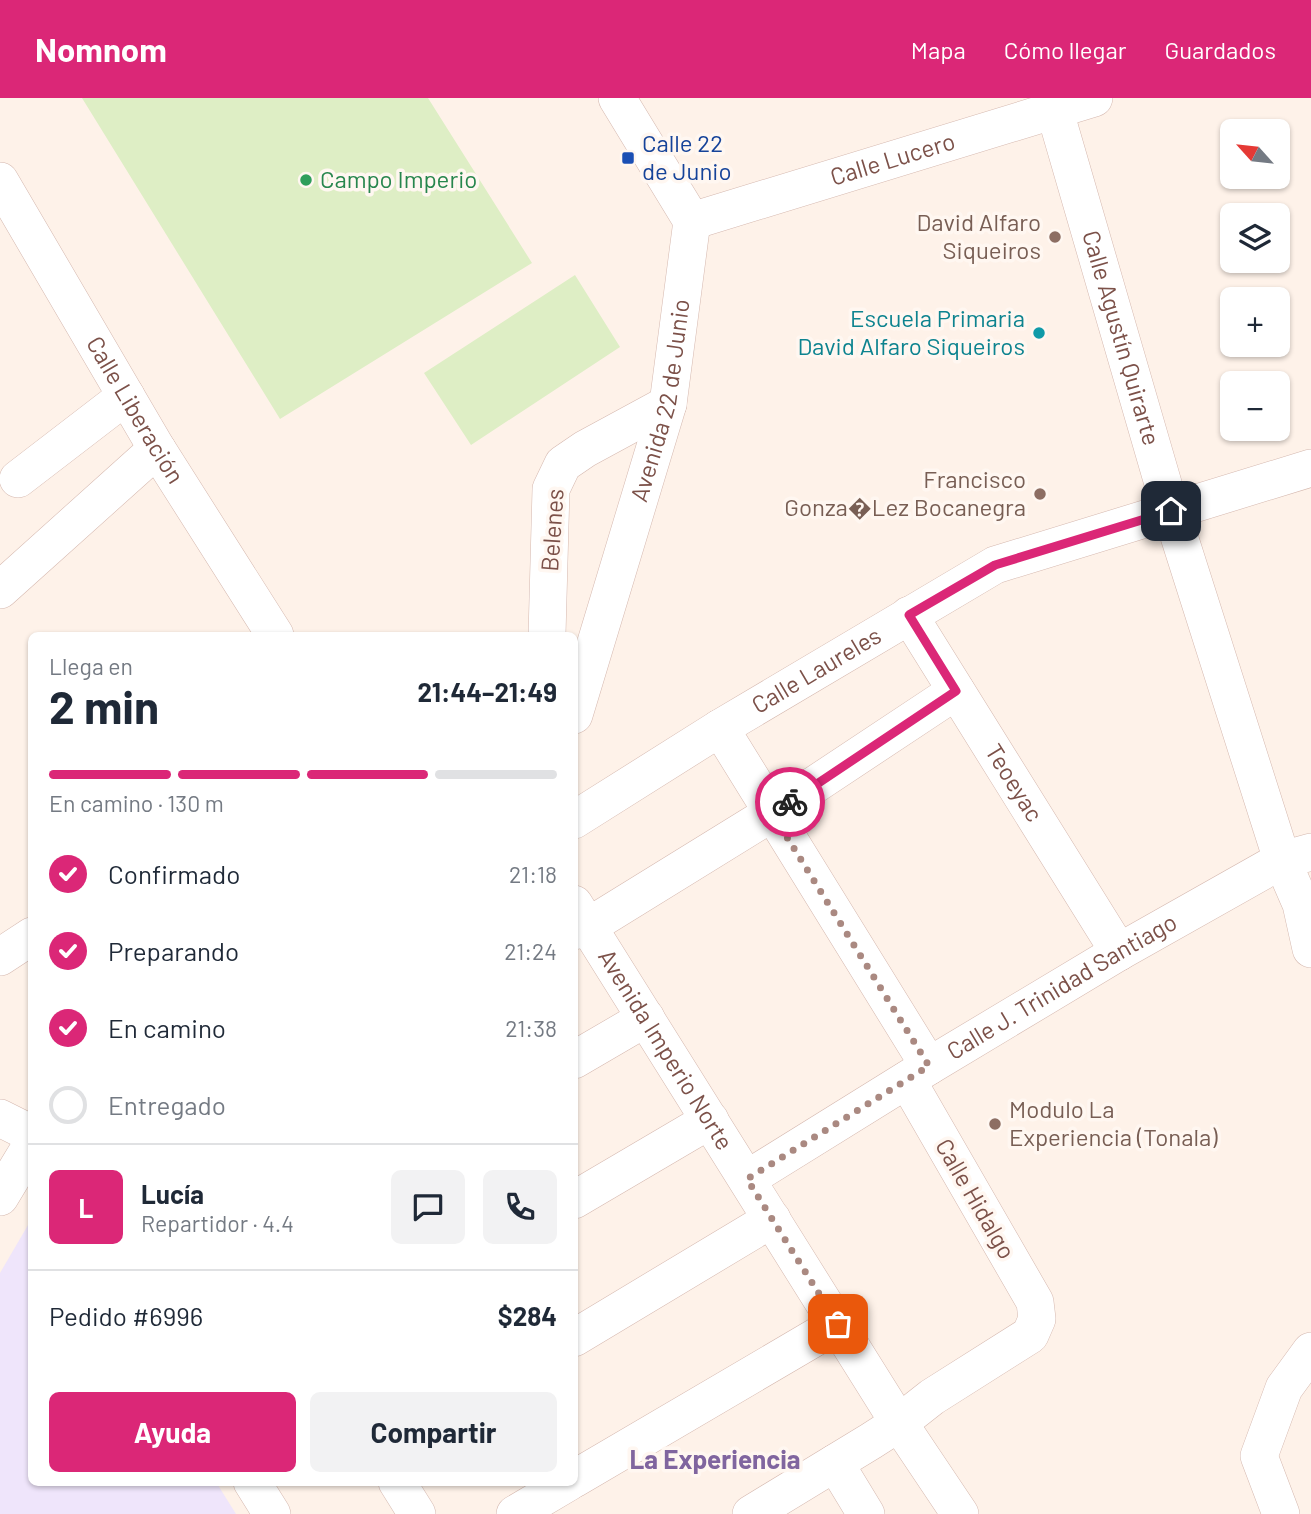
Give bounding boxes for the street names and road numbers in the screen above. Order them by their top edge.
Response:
street label: Calle Lucero [827,125,958,191]
street label: Calle Agustín Quirarte [1077,227,1167,448]
street label: Avenida 22 de Junio [623,297,695,505]
street label: Calle Liberación [81,331,191,488]
street label: Belenes [534,487,569,572]
street label: Calle Laureles [746,620,886,719]
street label: Teoeyac [980,738,1050,826]
street label: Calle J. Trinidad Santiago [941,906,1181,1065]
street label: Avenida Imperio Norte [593,943,740,1155]
street label: Calle Hidalgo [930,1133,1022,1263]

